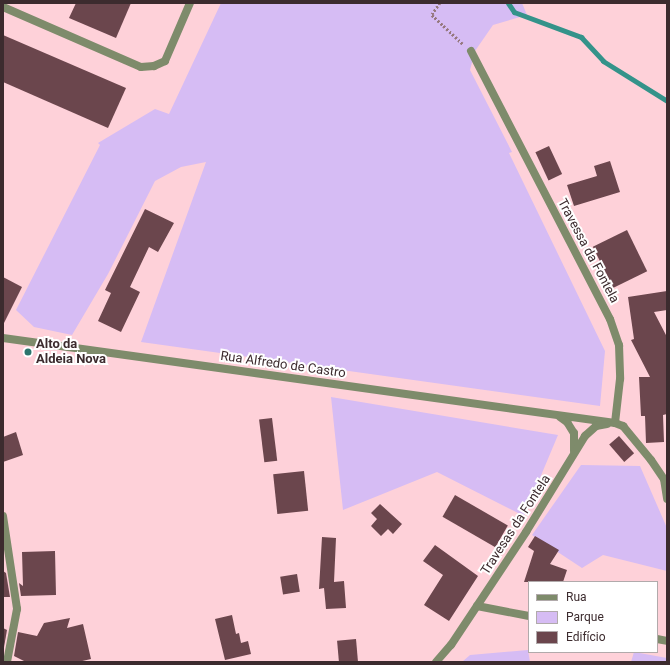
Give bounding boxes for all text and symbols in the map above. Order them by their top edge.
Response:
street label: Travessa da Fontela [554,196,622,306]
place label: Alto da Aldeia Nova [36,337,106,368]
marker: Alto da Aldeia Nova [23,347,33,357]
street label: Rua Alfredo de Castro [219,348,347,382]
street label: Travesas da Fontela [478,472,554,578]
legend [528,581,658,653]
text: Rua [566,590,587,604]
text: Parque [566,610,604,624]
text: Edifício [566,630,606,644]

